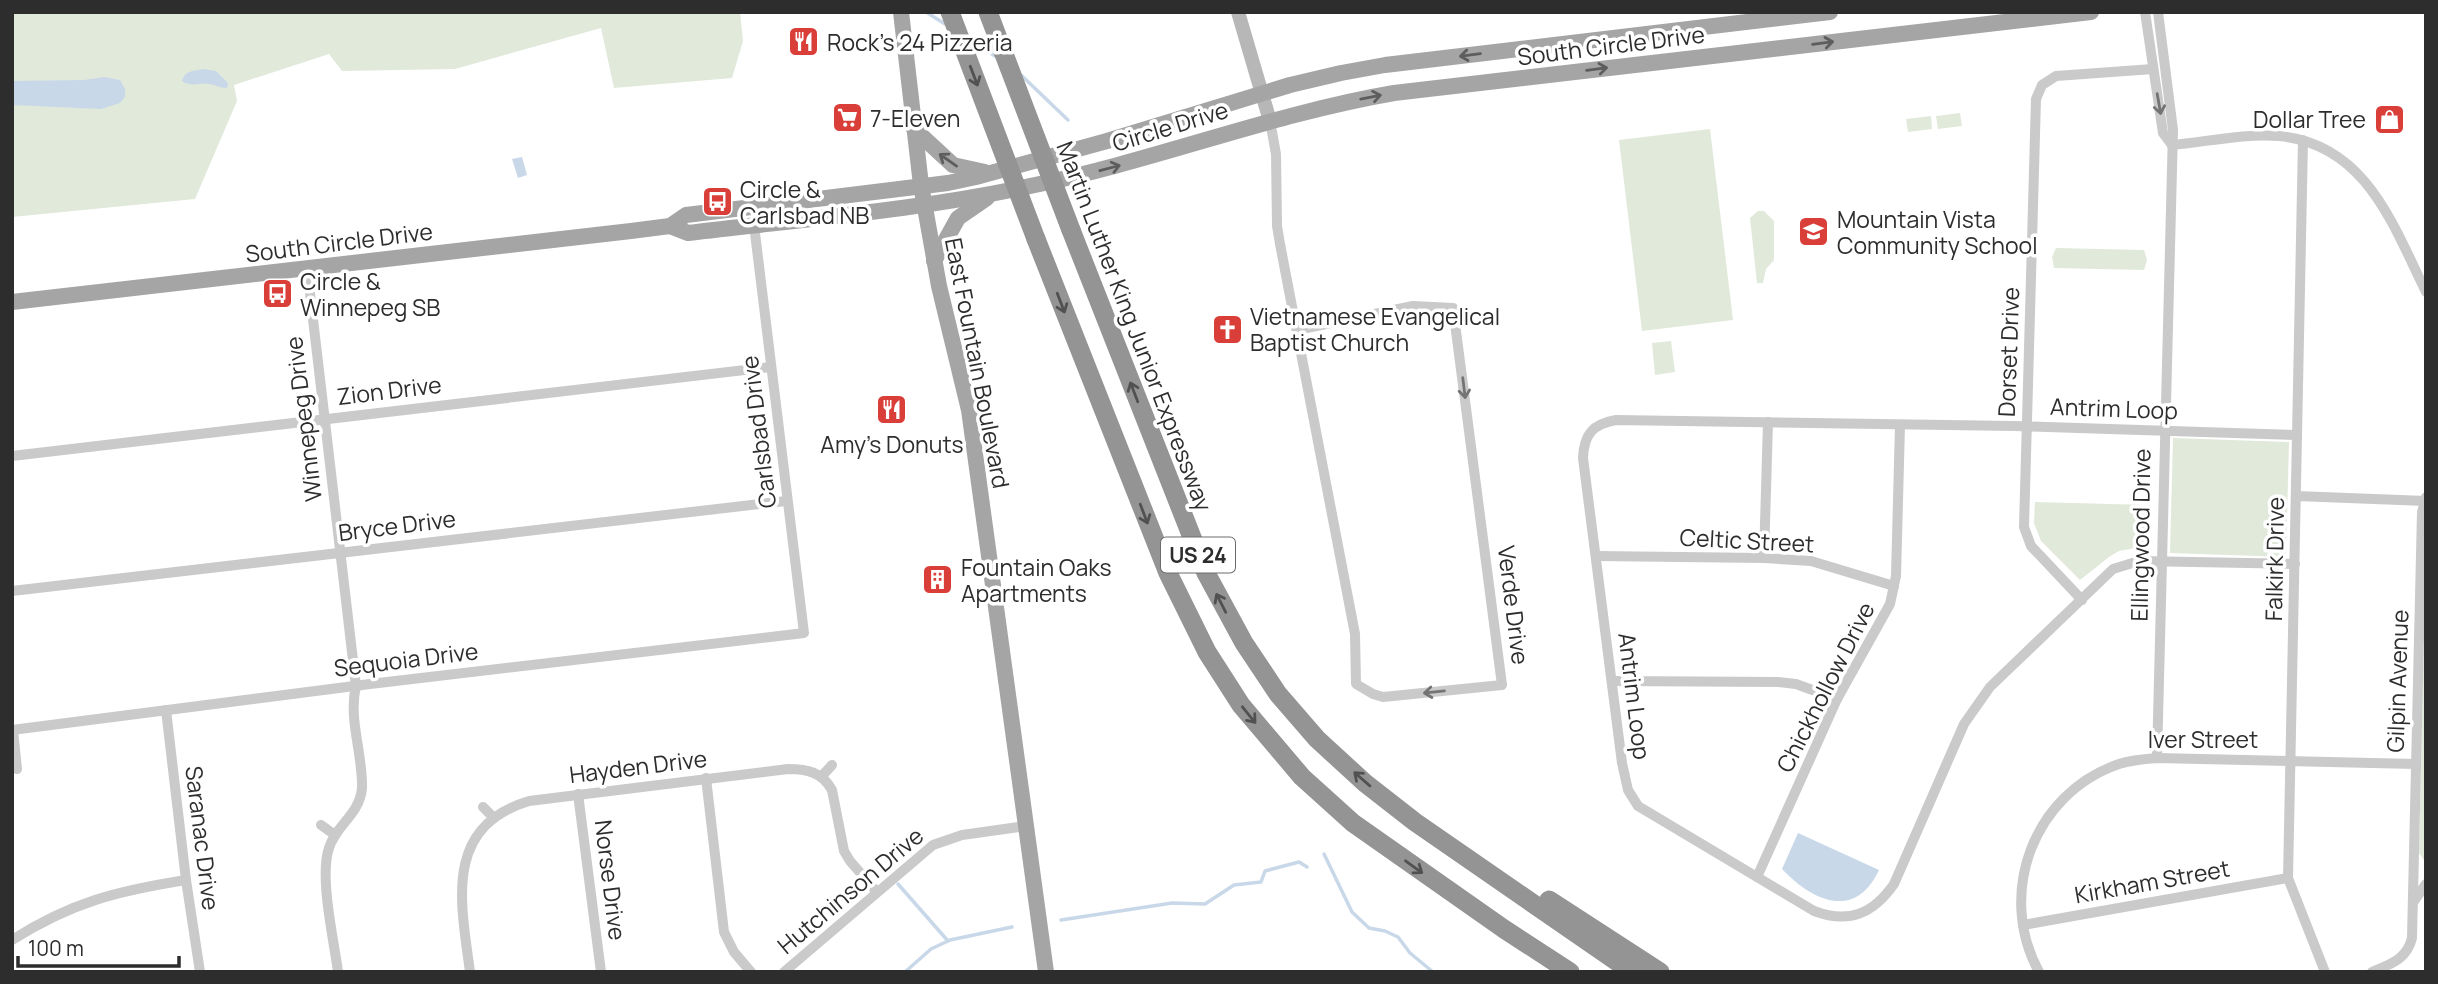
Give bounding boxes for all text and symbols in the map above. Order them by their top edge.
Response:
street label: South Circle Drive [1516,18,1706,72]
restaurant icon: Rock's 24 Pizzeria [787,25,821,59]
place label: Rock's 24 Pizzeria [827,26,1013,58]
one-way arrow [1811,37,1834,50]
one-way arrow [1459,49,1482,62]
one-way arrow [1585,63,1608,76]
one-way arrow [969,65,981,87]
one-way arrow [1359,90,1382,103]
one-way arrow [2153,92,2166,115]
street label: Circle Drive [1108,93,1232,159]
supermarket icon: 7-Eleven [830,101,864,135]
place label: 7-Eleven [870,102,960,134]
shop icon: Dollar Tree [2372,102,2406,136]
place label: Dollar Tree [2253,103,2366,135]
street label: Martin Luther King Junior Expressway [1049,136,1221,516]
one-way arrow [939,152,958,167]
one-way arrow [1099,160,1121,173]
place label: Circle & Carlsbad NB [740,173,869,231]
bus stop icon: Circle & Carlsbad NB [700,185,734,219]
place label: Mountain Vista Community School [1837,203,2038,261]
street label: South Circle Drive [244,215,434,269]
school or university icon: Mountain Vista Community School [1797,215,1831,249]
street label: East Fountain Boulevard [938,235,1018,491]
place label: Circle & Winnepeg SB [300,265,440,323]
bus stop icon: Circle & Winnepeg SB [260,277,294,311]
street label: Dorset Drive [1990,286,2026,418]
one-way arrow [1055,291,1068,313]
place label: Vietnamese Evangelical Baptist Church [1250,300,1500,358]
church icon: Vietnamese Evangelical Baptist Church [1210,312,1244,346]
street label: Winnepeg Drive [277,335,329,503]
street label: Carlsbad Drive [733,354,783,510]
street label: Zion Drive [335,368,443,412]
one-way arrow [1457,376,1470,399]
one-way arrow [1127,382,1140,404]
street label: Antrim Loop [2050,390,2178,426]
restaurant icon: Amy's Donuts [875,393,909,427]
place label: Amy's Donuts [820,428,964,460]
street label: Ellingwood Drive [2122,448,2158,622]
street label: Falkirk Drive [2257,497,2291,621]
street label: Bryce Drive [336,502,458,548]
one-way arrow [1138,503,1151,525]
street label: Celtic Street [1679,520,1815,560]
road number: US 24 [1161,538,1235,572]
street label: Verde Drive [1491,544,1537,666]
place label: Fountain Oaks Apartments [961,551,1111,609]
building icon: Fountain Oaks Apartments [921,563,955,597]
one-way arrow [1213,593,1227,613]
street label: Chickhollow Drive [1768,597,1882,777]
street label: Gilpin Avenue [2379,609,2415,753]
street label: Antrim Loop [1611,631,1659,761]
street label: Sequoia Drive [332,634,480,684]
one-way arrow [1423,686,1446,699]
one-way arrow [1241,706,1257,724]
street label: Iver Street [2148,723,2258,755]
street label: Hayden Drive [567,742,709,790]
street label: Saranac Drive [178,764,228,912]
one-way arrow [1353,771,1371,787]
street label: Norse Drive [588,818,634,942]
street label: Hutchinson Drive [770,819,930,961]
street label: Kirkham Street [2072,852,2232,910]
one-way arrow [1404,860,1423,874]
scale bar [18,925,178,969]
text: 100 m [28,934,84,962]

